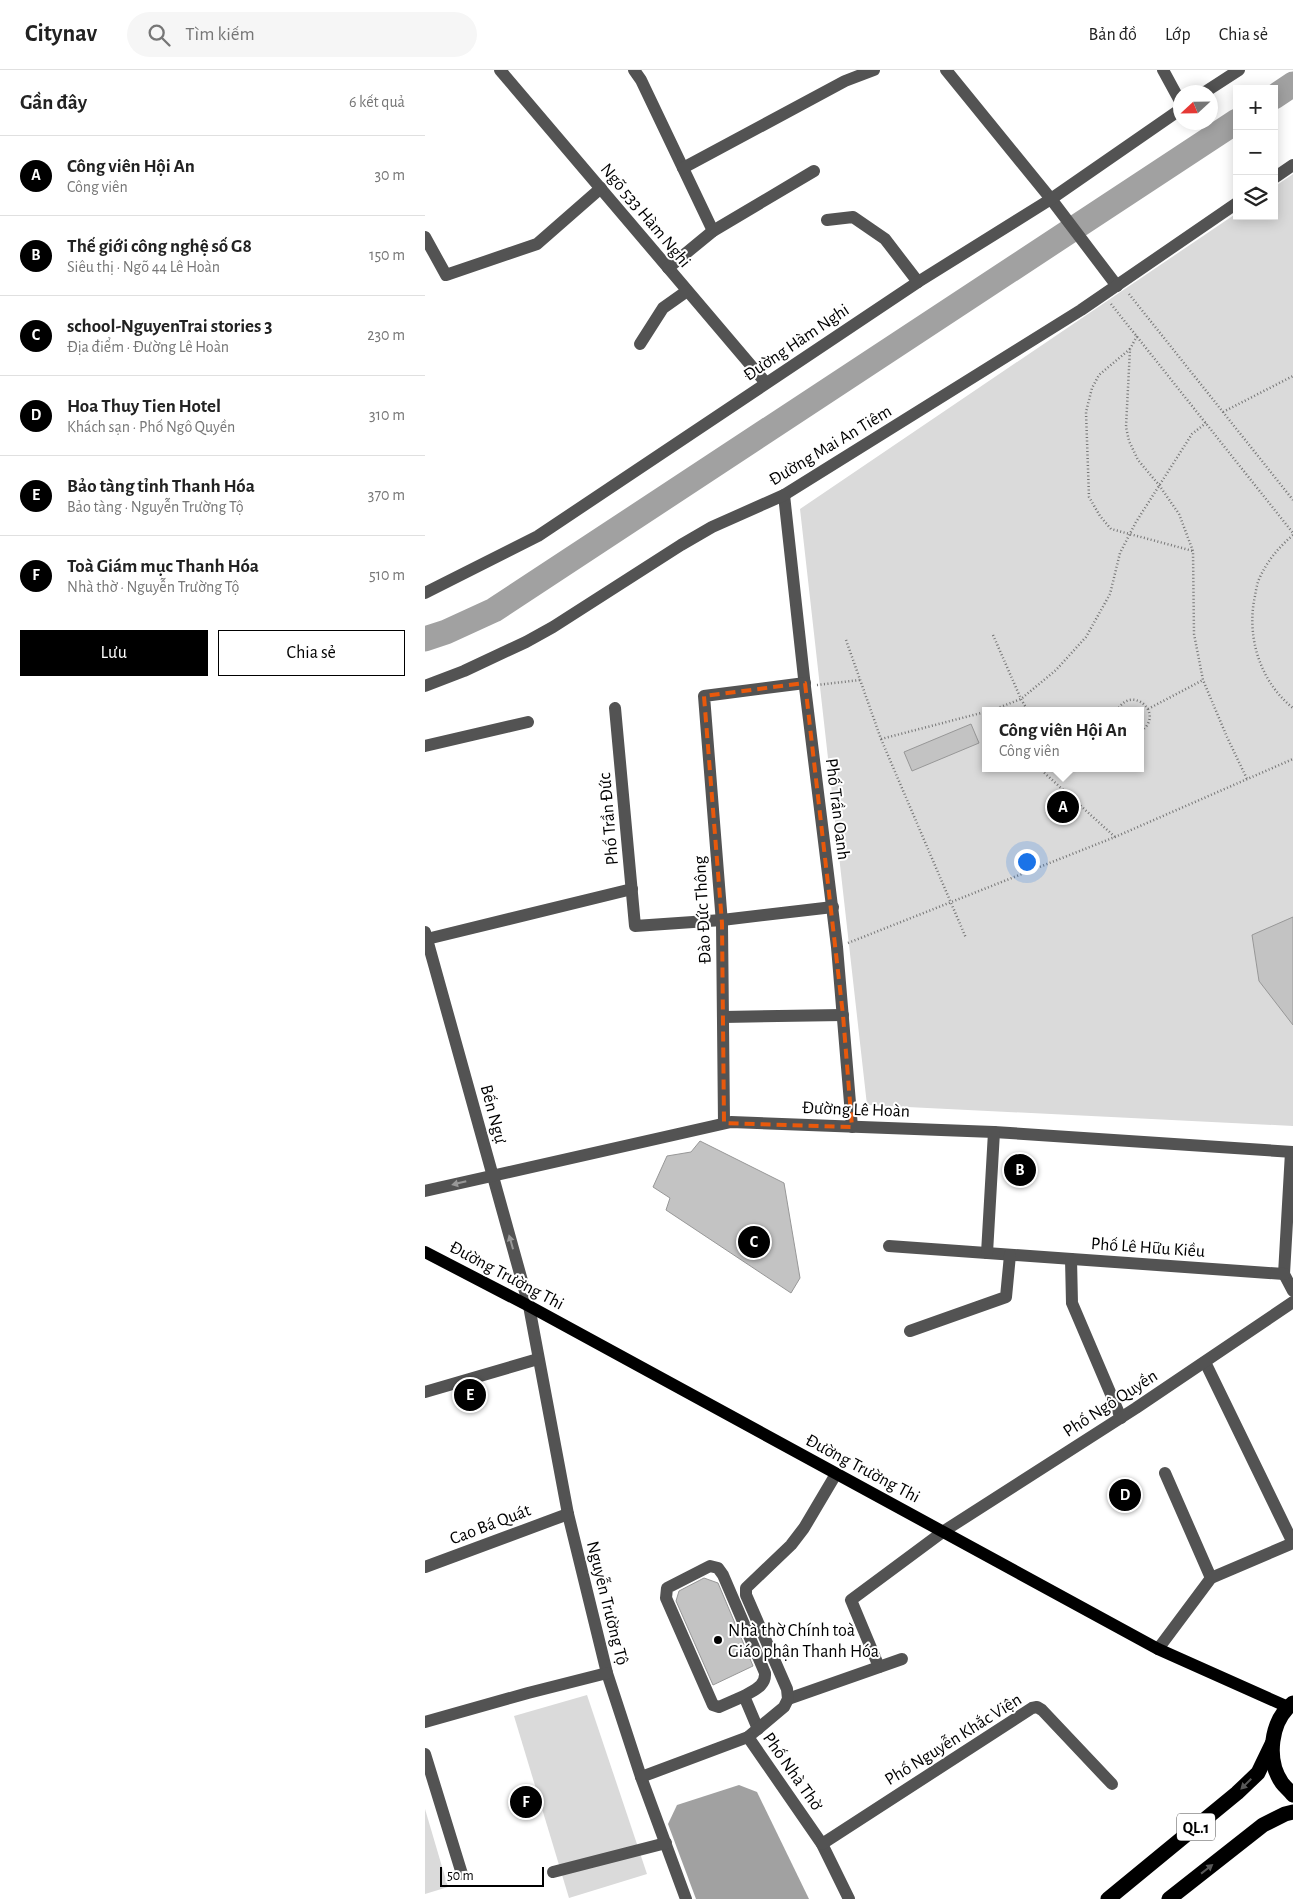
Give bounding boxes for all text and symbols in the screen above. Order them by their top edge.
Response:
search box [127,12,477,57]
icon: search [145,21,173,49]
text: Citynav [25,22,97,46]
text: Tìm kiếm [185,25,255,44]
text: Bản đồ [1089,26,1137,44]
text: Lớp [1165,26,1191,44]
text: Chia sẻ [1219,26,1268,44]
north arrow [1173,85,1218,130]
map controls [1233,85,1278,220]
button: + [1233,85,1278,130]
text: Gần đây [20,92,87,113]
text: 6 kết quả [349,94,405,110]
button: − [1233,130,1278,175]
text: Công viên Hội An [67,157,195,176]
street label: Ngõ 533 Hàm Nghi [597,160,694,271]
text: A [31,167,41,183]
text: 30 m [375,167,405,183]
button: layers [1233,175,1278,220]
text: Công viên [67,179,128,195]
text: Thế giới công nghệ số G8 [67,237,252,256]
text: B [31,247,41,263]
text: 150 m [369,247,405,263]
text: Siêu thị · Ngõ 44 Lê Hoàn [67,259,220,275]
street label: Đường Hàm Nghi [740,301,853,385]
text: school-NguyenTrai stories 3 [67,317,272,336]
text: C [32,327,40,343]
text: 230 m [367,327,405,343]
text: Địa điểm · Đường Lê Hoàn [67,339,229,355]
text: Hoa Thuy Tien Hotel [67,397,221,416]
street label: Đường Mai An Tiêm [766,402,895,490]
text: D [31,407,41,423]
text: 310 m [369,407,405,423]
text: Khách sạn · Phố Ngô Quyền [67,419,235,435]
text: Bảo tàng tỉnh Thanh Hóa [67,477,255,496]
text: E [32,487,40,503]
text: 370 m [368,487,405,503]
text: Bảo tàng · Nguyễn Trường Tộ [67,499,244,515]
text: Toà Giám mục Thanh Hóa [67,557,259,576]
text: F [32,567,40,583]
text: 510 m [369,567,405,583]
text: Nhà thờ · Nguyễn Trường Tộ [67,579,239,595]
button: Lưu [20,630,208,676]
button: Chia sẻ [218,630,405,676]
popup [982,707,1144,772]
text: Công viên Hội An [999,721,1127,740]
text: Công viên [999,743,1060,759]
street label: Phố Trần Oanh [822,757,853,861]
street label: Phố Trần Đức [595,772,622,866]
pin: A [1047,788,1079,826]
your location [1014,849,1040,875]
street label: Đào Đức Thông [691,855,715,965]
street label: Bến Ngự [477,1083,511,1146]
street label: Đường Lê Hoàn [802,1099,910,1121]
pin: B [1004,1151,1036,1189]
one-way arrow [451,1179,466,1187]
pin: C [738,1223,770,1261]
one-way arrow [507,1234,515,1250]
street label: Phố Lê Hữu Kiều [1090,1234,1206,1261]
street label: Đường Trường Thi [446,1238,567,1314]
street label: Phố Ngô Quyền [1060,1366,1161,1441]
pin: E [454,1376,486,1414]
street label: Đường Trường Thi [802,1431,923,1507]
pin: D [1109,1476,1141,1514]
street label: Cao Bá Quát [447,1501,534,1549]
street label: Nguyễn Trường Tộ [583,1539,633,1667]
place label: Nhà thờ Chính toà Giáo phận Thanh Hóa [728,1622,879,1661]
marker: Nhà thờ Chính toà Giáo phận Thanh Hóa [712,1634,724,1646]
street label: Phố Nguyễn Khắc Viện [881,1689,1025,1789]
street label: Phố Nhà Thờ [759,1729,827,1815]
one-way arrow [1240,1778,1252,1790]
pin: F [510,1783,542,1821]
road number: QL.1 [1177,1814,1215,1840]
one-way arrow [1200,1863,1213,1874]
scale bar [440,1864,544,1887]
text: 50 m [447,1869,474,1883]

